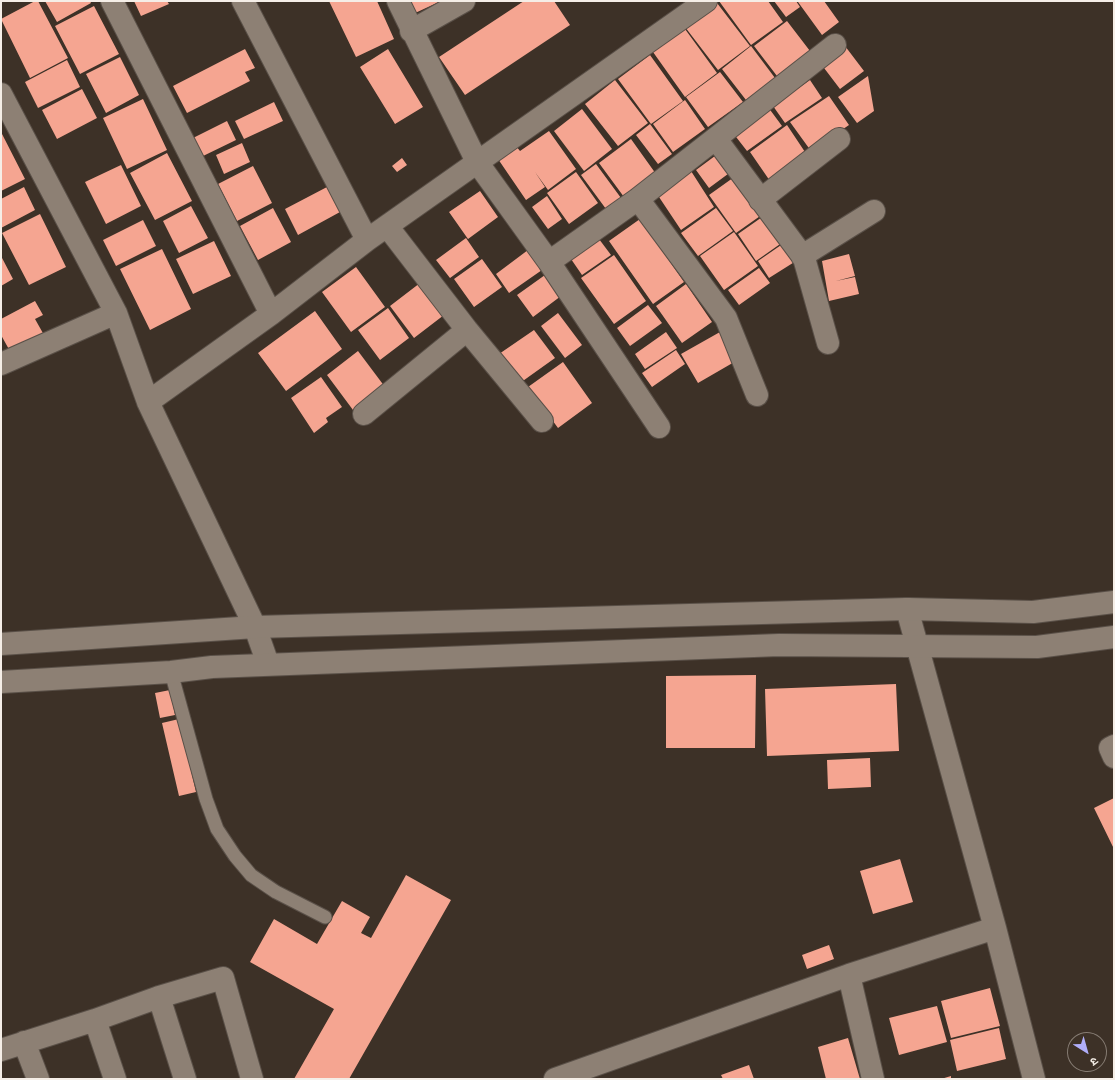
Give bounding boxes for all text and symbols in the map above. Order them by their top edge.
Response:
north arrow [1067,1032,1107,1072]
text: उ [1087,1054,1100,1068]

